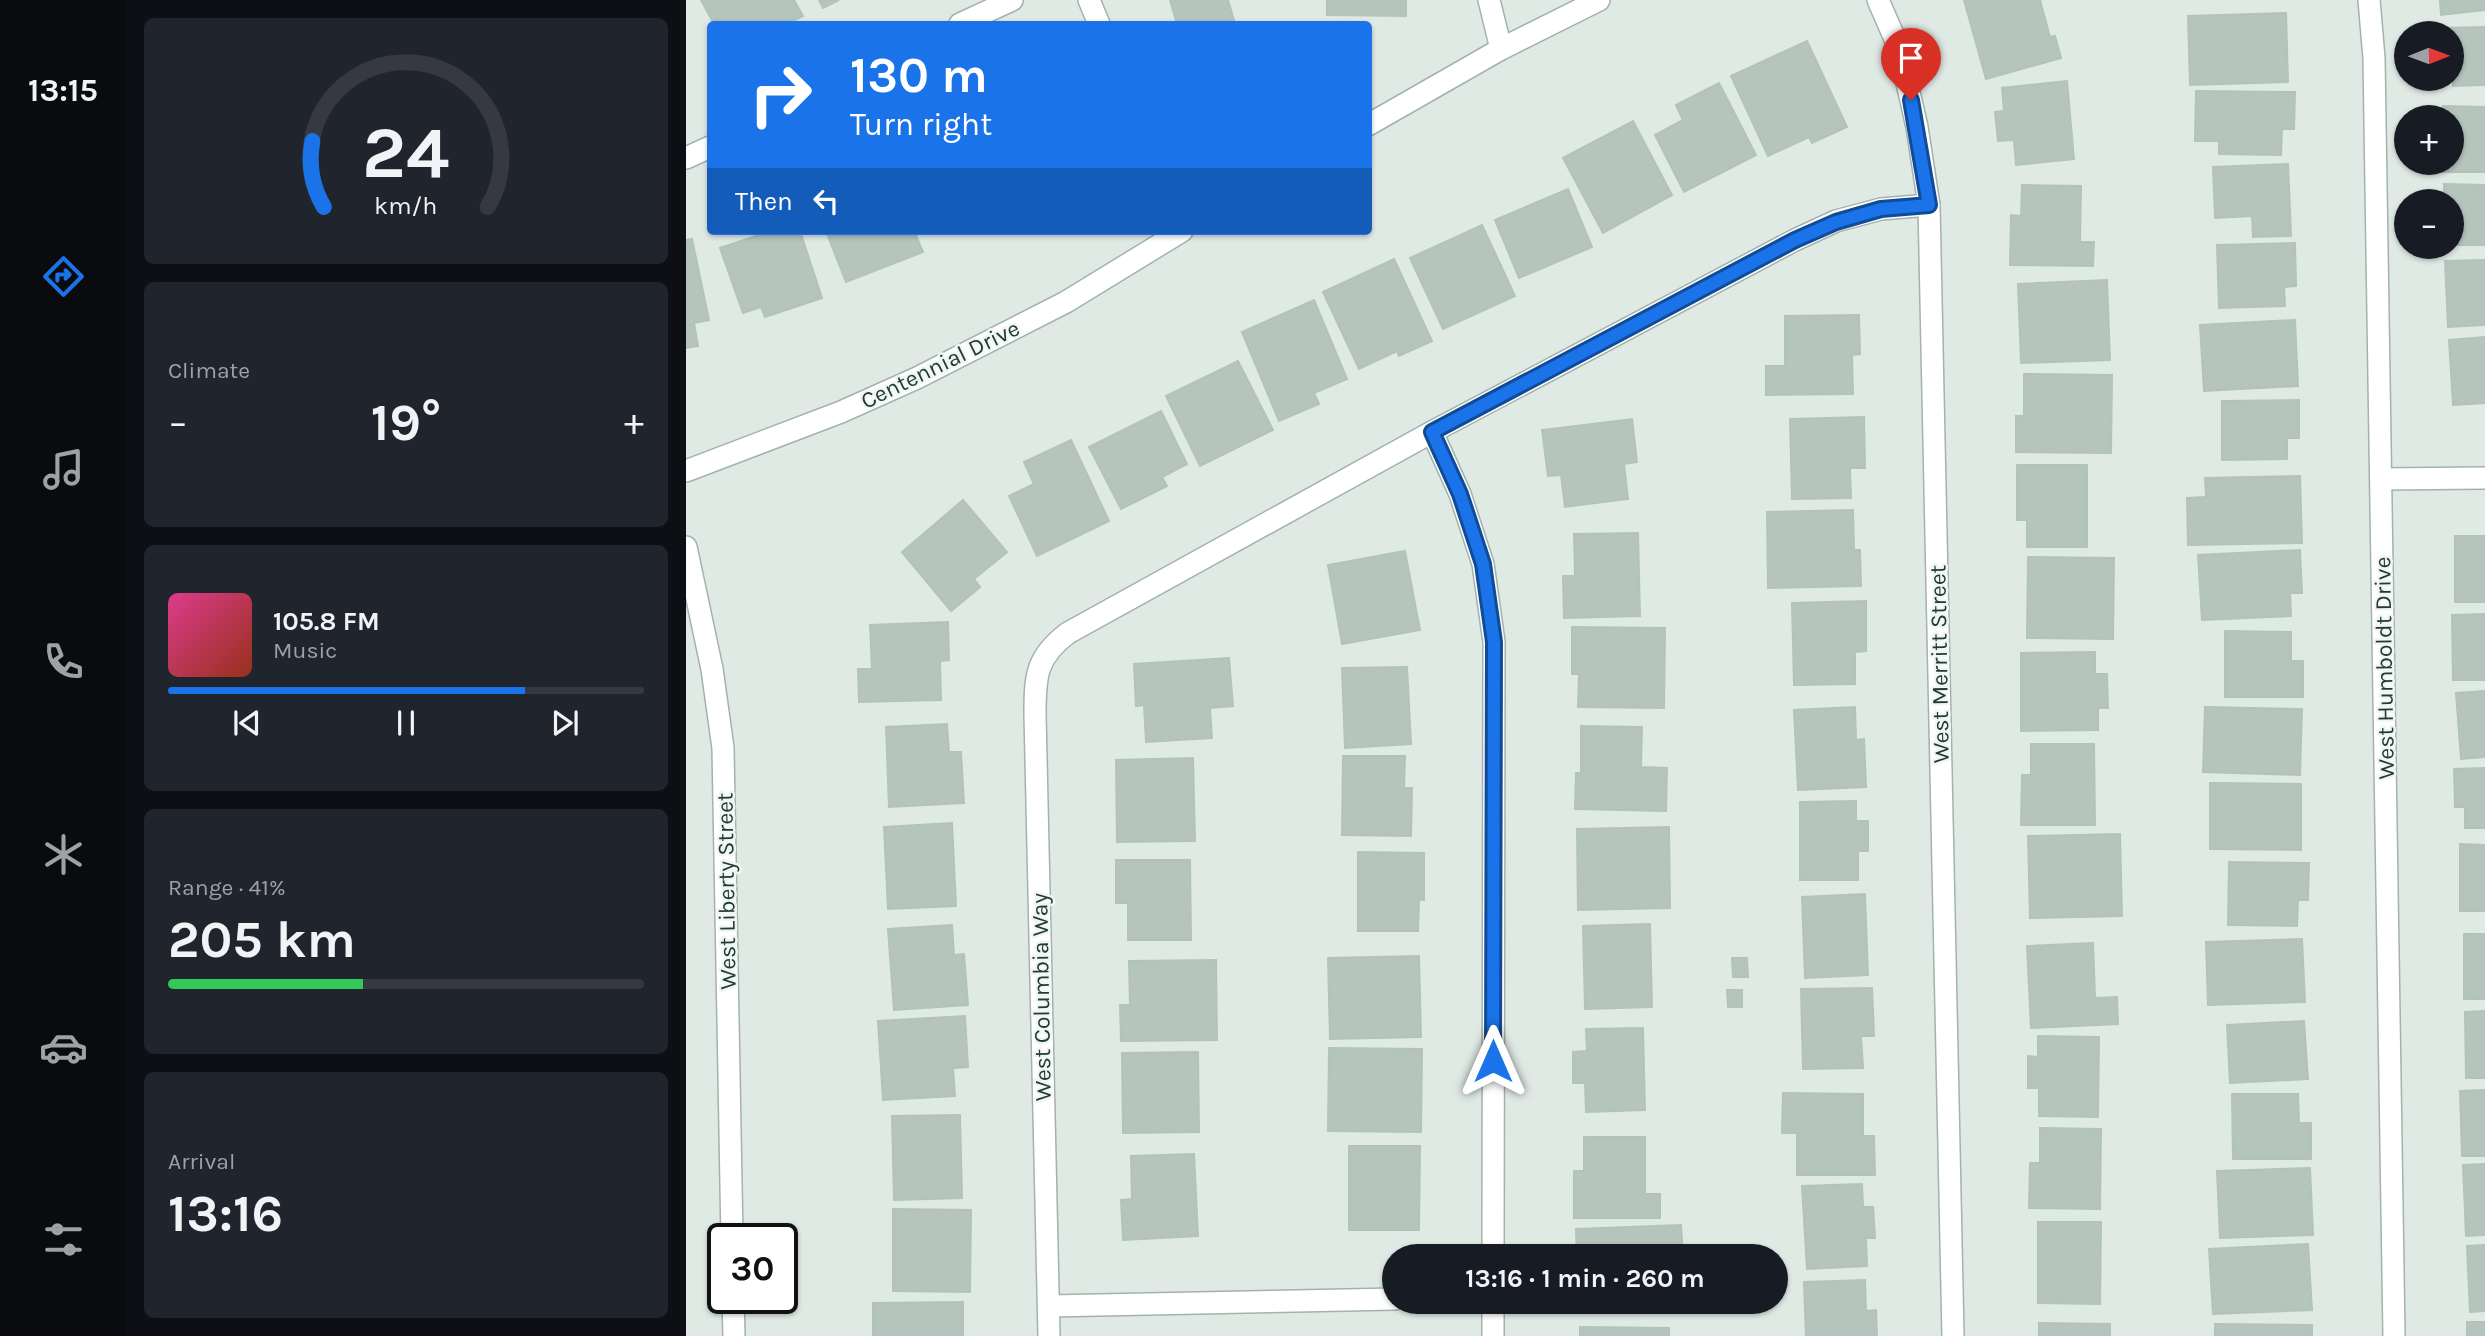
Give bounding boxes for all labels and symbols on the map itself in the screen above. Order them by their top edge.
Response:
north arrow [2394,21,2464,91]
pin [1881,28,1941,100]
street label: Centennial Drive [856,314,1024,415]
street label: West Humboldt Drive [2369,556,2400,780]
street label: West Merritt Street [1924,564,1955,763]
street label: West Liberty Street [711,792,742,990]
street label: West Columbia Way [1026,892,1057,1101]
position arrow [1456,1024,1530,1098]
speed limit sign: 30 [707,1223,798,1314]

